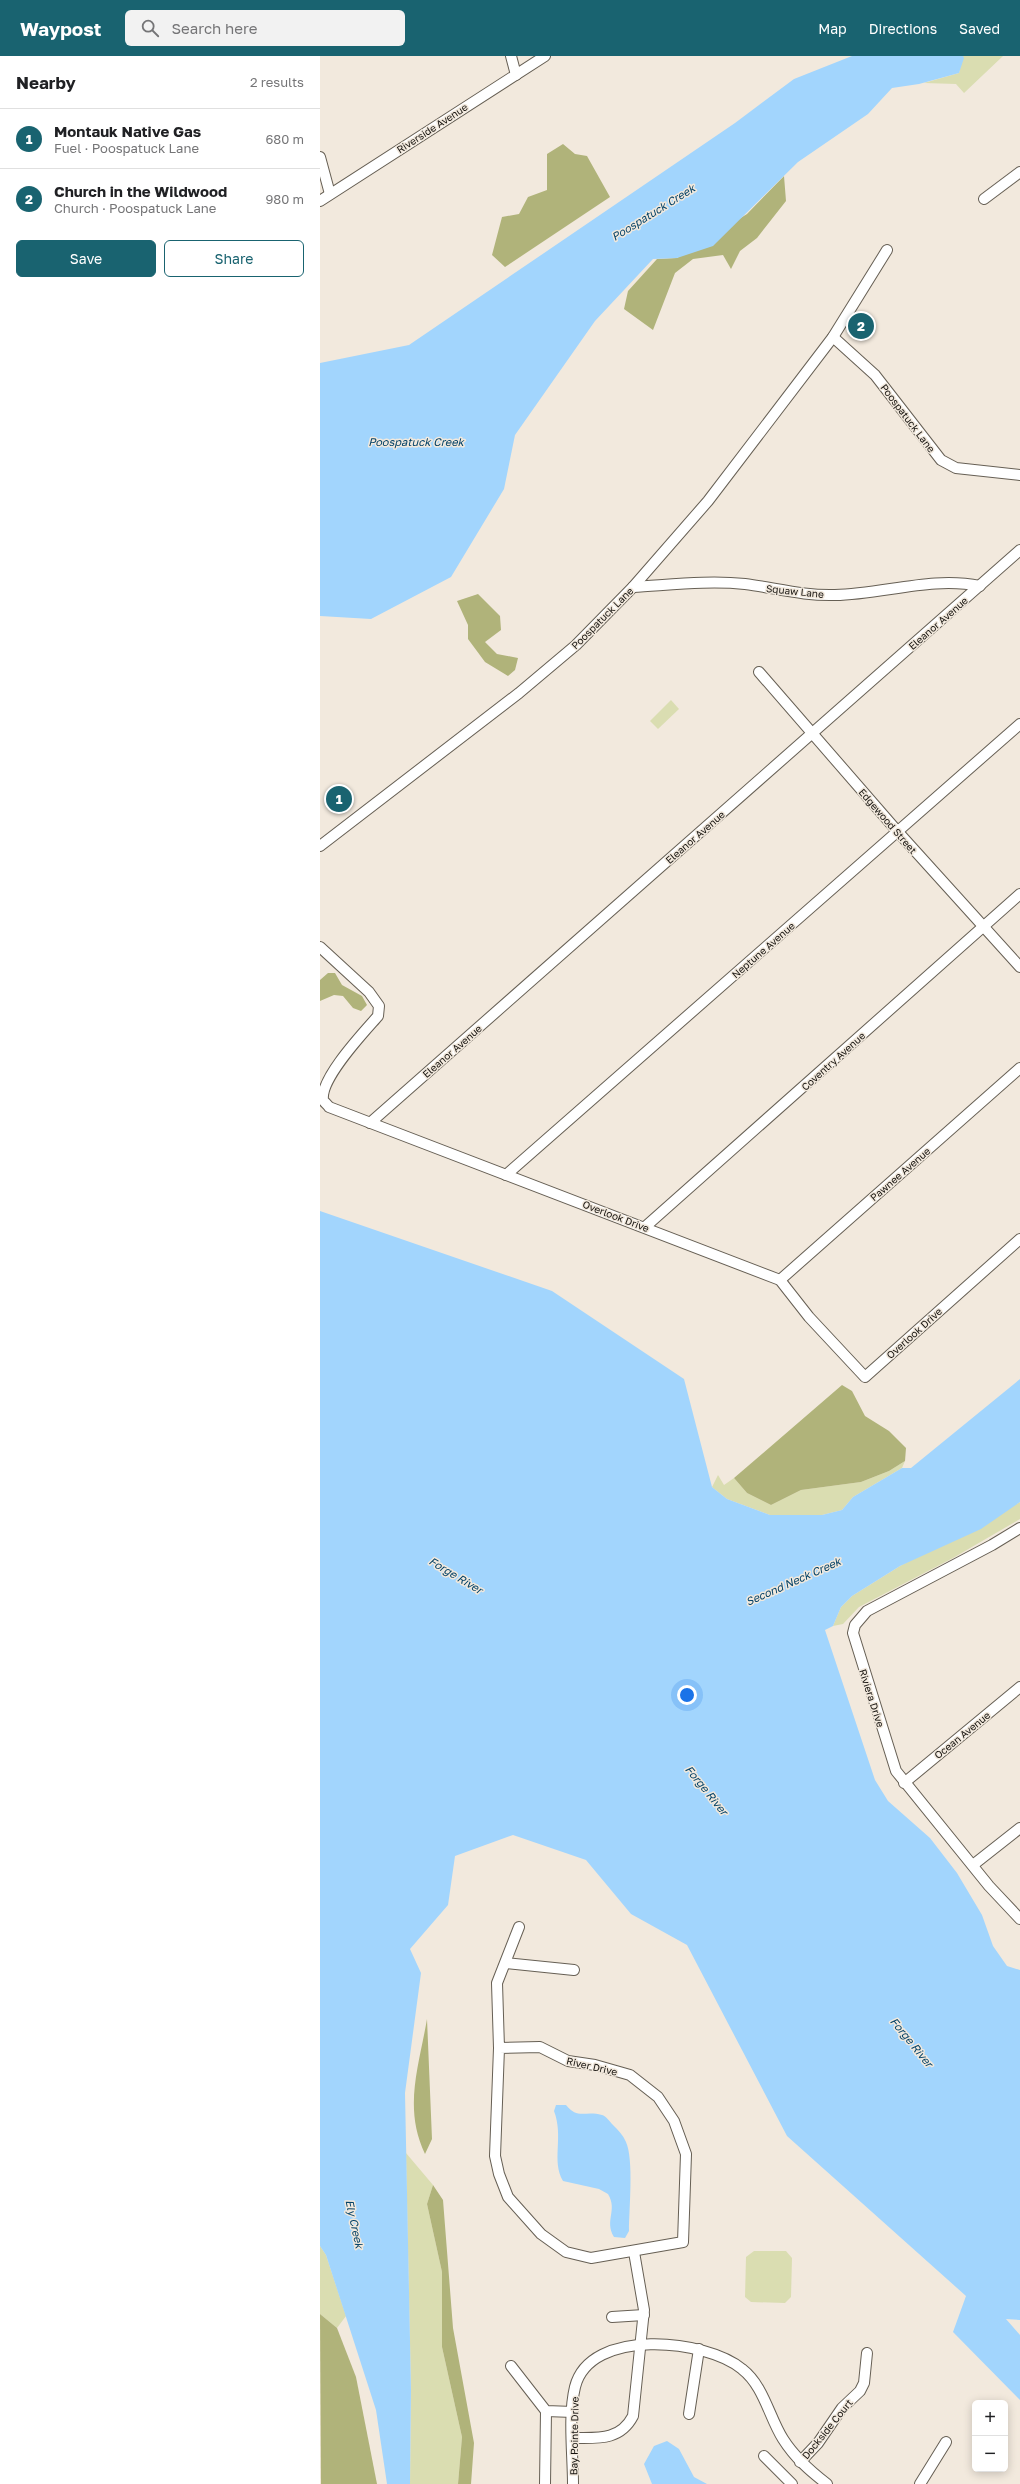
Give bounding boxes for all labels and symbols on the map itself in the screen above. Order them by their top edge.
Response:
street label: Riverside Avenue [394,100,470,155]
water label: Poospatuck Creek [609,180,699,244]
pin: 2 [848,311,874,341]
street label: Poospatuck Lane [878,381,938,455]
water label: Poospatuck Creek [368,435,466,449]
street label: Squaw Lane [765,582,825,600]
street label: Poospatuck Lane [569,584,636,651]
street label: Eleanor Avenue [906,594,970,652]
pin: 1 [326,784,352,814]
street label: Edgewood Street [856,786,920,856]
street label: Eleanor Avenue [663,808,727,866]
street label: Neptune Avenue [729,919,797,981]
street label: Eleanor Avenue [420,1022,484,1080]
street label: Coventry Avenue [799,1029,867,1093]
street label: Pawnee Avenue [868,1145,933,1203]
street label: Overlook Drive [581,1198,651,1234]
street label: Overlook Drive [884,1305,944,1361]
water label: Second Neck Creek [743,1553,844,1608]
water label: Forge River [426,1554,487,1598]
street label: Riviera Drive [857,1667,887,1729]
your location [677,1685,697,1705]
street label: Ocean Avenue [932,1709,992,1761]
water label: Forge River [682,1763,732,1819]
water label: Forge River [887,2015,937,2071]
street label: River Drive [565,2054,619,2078]
water label: Ely Creek [343,2198,367,2252]
street label: Bay Pointe Drive [567,2396,581,2475]
street label: Dockside Court [799,2397,855,2461]

